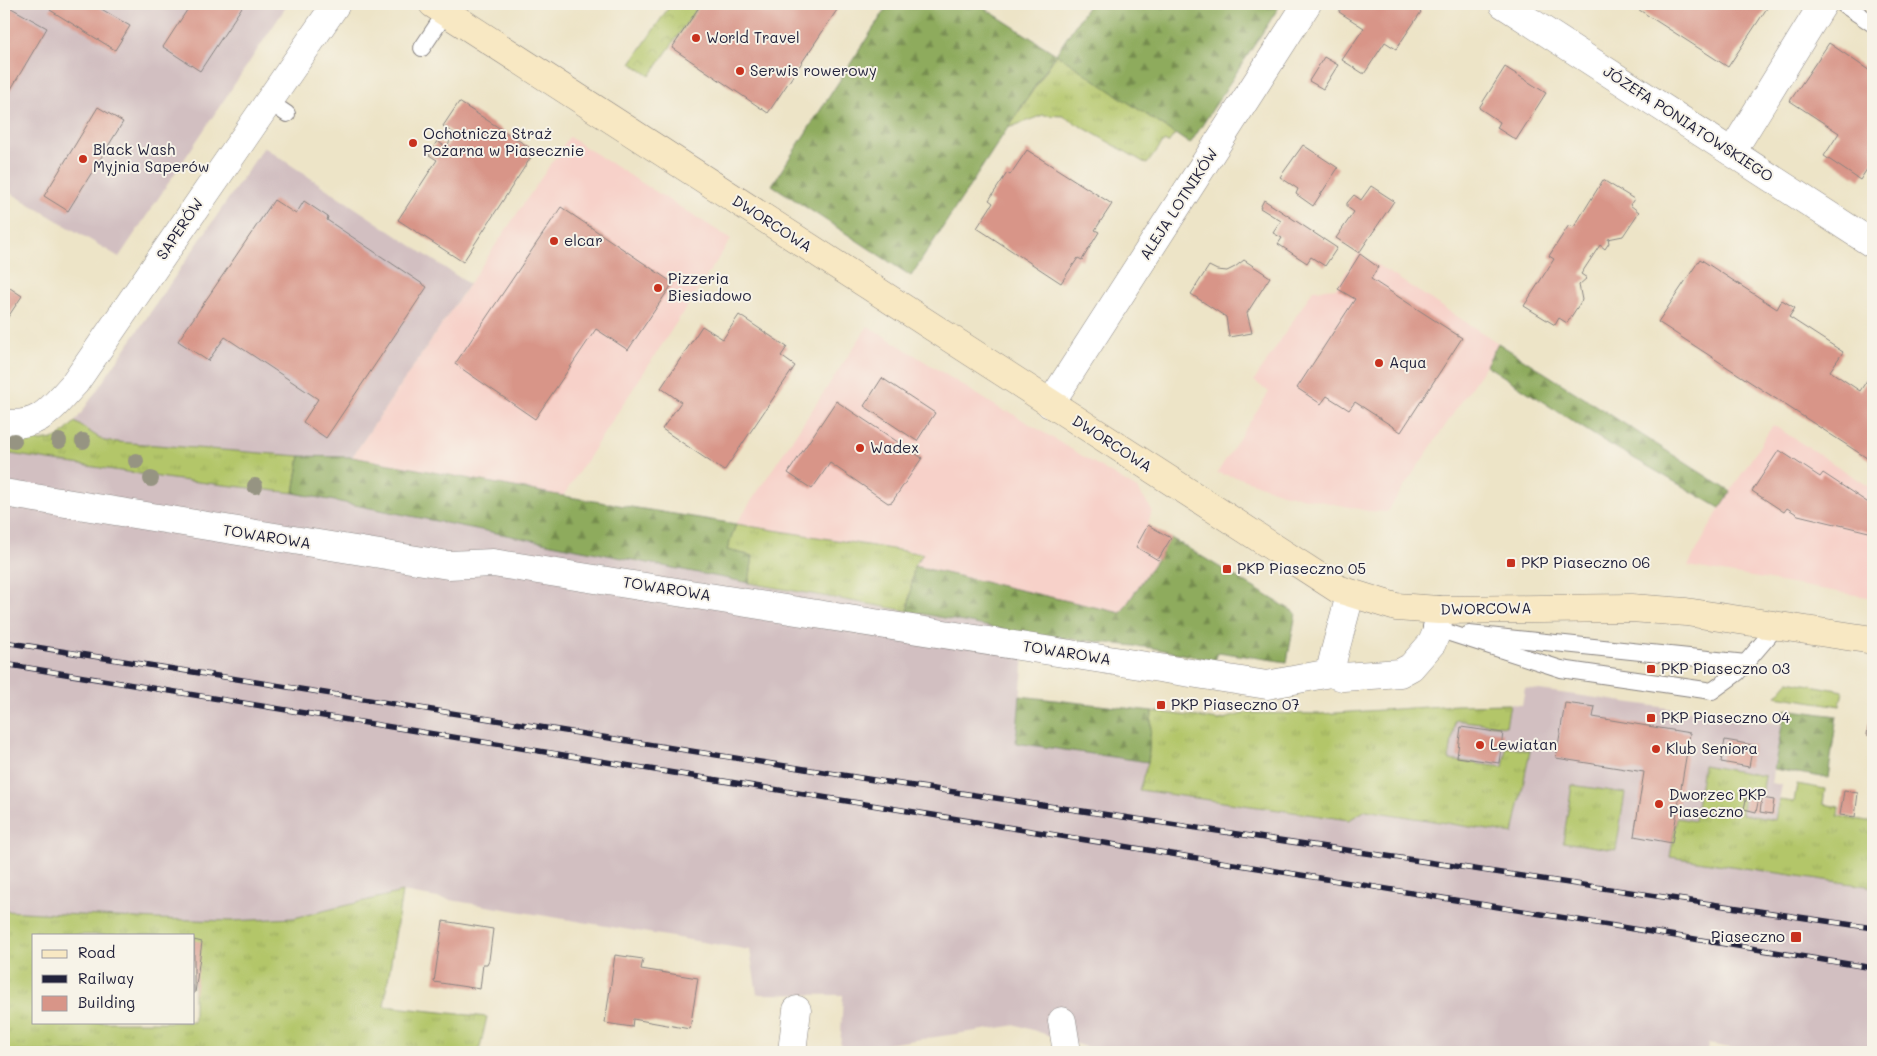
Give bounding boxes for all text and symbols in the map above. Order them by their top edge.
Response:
place label: World Travel [706,27,800,47]
marker: World Travel [690,32,702,44]
place label: Serwis rowerowy [750,60,877,80]
street label: JÓZEFA PONIATOWSKIEGO [1600,61,1777,186]
marker: Serwis rowerowy [734,65,746,77]
place label: Ochotnicza Straż Pożarna w Piasecznie [423,123,584,160]
marker: Ochotnicza Straż Pożarna w Piasecznie [407,137,419,149]
place label: Black Wash Myjnia Saperów [93,139,209,176]
street label: ALEJA LOTNIKÓW [1134,144,1222,263]
marker: Black Wash Myjnia Saperów [77,153,89,165]
street label: DWORCOWA [729,190,816,256]
street label: SAPERÓW [151,194,207,263]
place label: elcar [564,230,603,250]
marker: elcar [548,235,560,247]
place label: Pizzeria Biesiadowo [668,268,751,305]
marker: Pizzeria Biesiadowo [652,282,664,294]
place label: Aqua [1389,352,1427,372]
marker: Aqua [1373,357,1385,369]
street label: DWORCOWA [1069,410,1156,476]
place label: Wadex [870,437,919,457]
marker: Wadex [854,442,866,454]
street label: TOWAROWA [222,519,313,553]
place label: PKP Piaseczno 06 [1521,552,1650,572]
marker: PKP Piaseczno 06 [1505,557,1517,569]
place label: PKP Piaseczno 05 [1237,558,1366,578]
marker: PKP Piaseczno 05 [1221,563,1233,575]
street label: TOWAROWA [622,571,713,605]
street label: DWORCOWA [1440,597,1532,619]
street label: TOWAROWA [1022,635,1113,669]
place label: PKP Piaseczno 03 [1661,658,1790,678]
marker: PKP Piaseczno 03 [1645,663,1657,675]
place label: PKP Piaseczno 07 [1171,694,1300,714]
marker: PKP Piaseczno 07 [1155,699,1167,711]
place label: PKP Piaseczno 04 [1661,707,1790,727]
marker: PKP Piaseczno 04 [1645,712,1657,724]
place label: Lewiatan [1490,734,1557,754]
place label: Klub Seniora [1666,738,1758,758]
marker: Lewiatan [1474,739,1486,751]
marker: Klub Seniora [1650,743,1662,755]
place label: Dworzec PKP Piaseczno [1669,784,1766,821]
marker: Dworzec PKP Piaseczno [1653,798,1665,810]
place label: Piaseczno [1711,926,1785,946]
marker: Piaseczno [1789,930,1803,944]
legend [32,934,195,1024]
text: Road [78,942,115,962]
text: Railway [78,968,134,988]
text: Building [78,992,135,1012]

